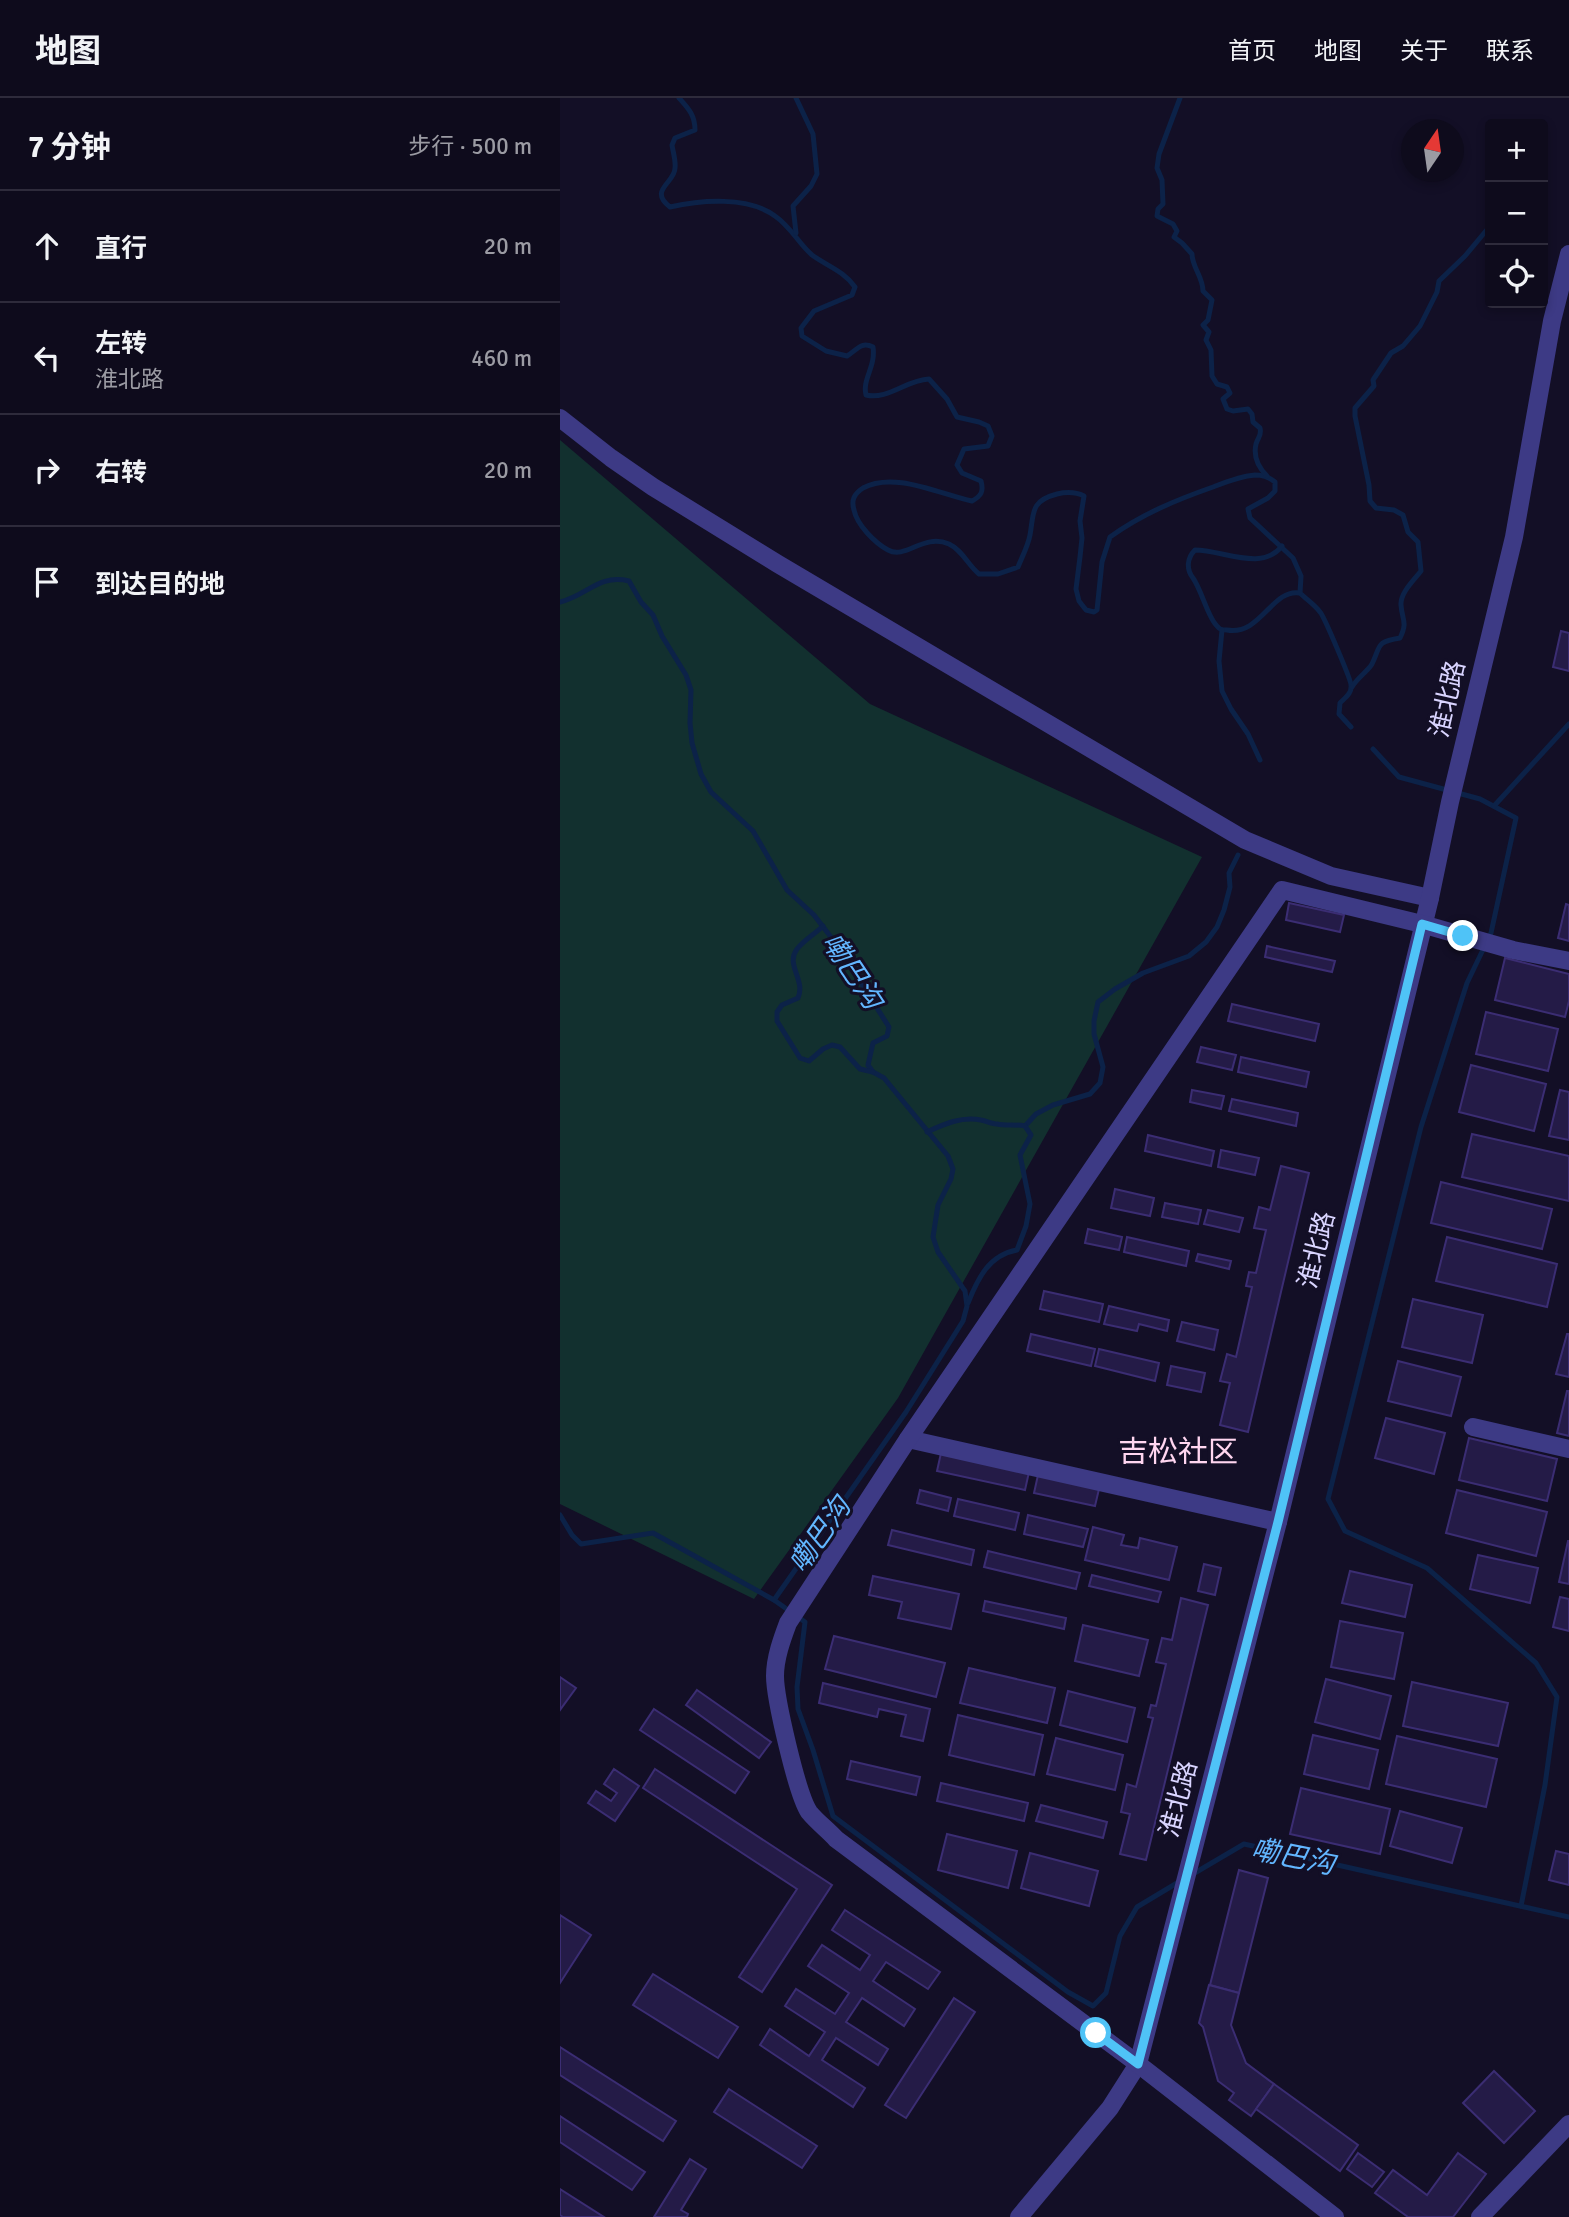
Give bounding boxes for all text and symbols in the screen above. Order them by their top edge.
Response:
text: 地图 [35,31,101,72]
text: 首页 [1228,36,1276,66]
text: 地图 [1314,36,1362,66]
text: 关于 [1400,36,1448,66]
text: 联系 [1486,36,1534,66]
north arrow [1401,119,1464,182]
map controls [1485,119,1548,308]
button: + [1485,119,1548,182]
text: 7 分钟 [28,129,111,166]
text: 步行 · 500 m [408,132,532,161]
button: − [1485,182,1548,245]
icon: ahead [28,227,66,265]
text: 20 m [484,232,532,261]
text: 直行 [95,233,147,265]
button: locate [1485,245,1548,308]
text: 左转 [95,328,147,360]
icon: left [28,339,66,377]
text: 460 m [471,344,532,373]
text: 淮北路 [95,365,164,394]
icon: right [28,451,66,489]
text: 20 m [484,456,532,485]
text: 右转 [95,457,147,489]
icon: arrive [28,563,66,601]
text: 到达目的地 [95,569,225,601]
street label: 淮北路 [1424,657,1472,741]
route end [1447,920,1478,951]
water label: 嘞巴沟 [814,927,891,1018]
street label: 淮北路 [1292,1208,1342,1292]
district label: 吉松社区 [1118,1434,1238,1471]
water label: 嘞巴沟 [782,1488,860,1579]
street label: 淮北路 [1153,1757,1205,1841]
water label: 嘞巴沟 [1249,1832,1340,1882]
route start [1080,2017,1111,2048]

